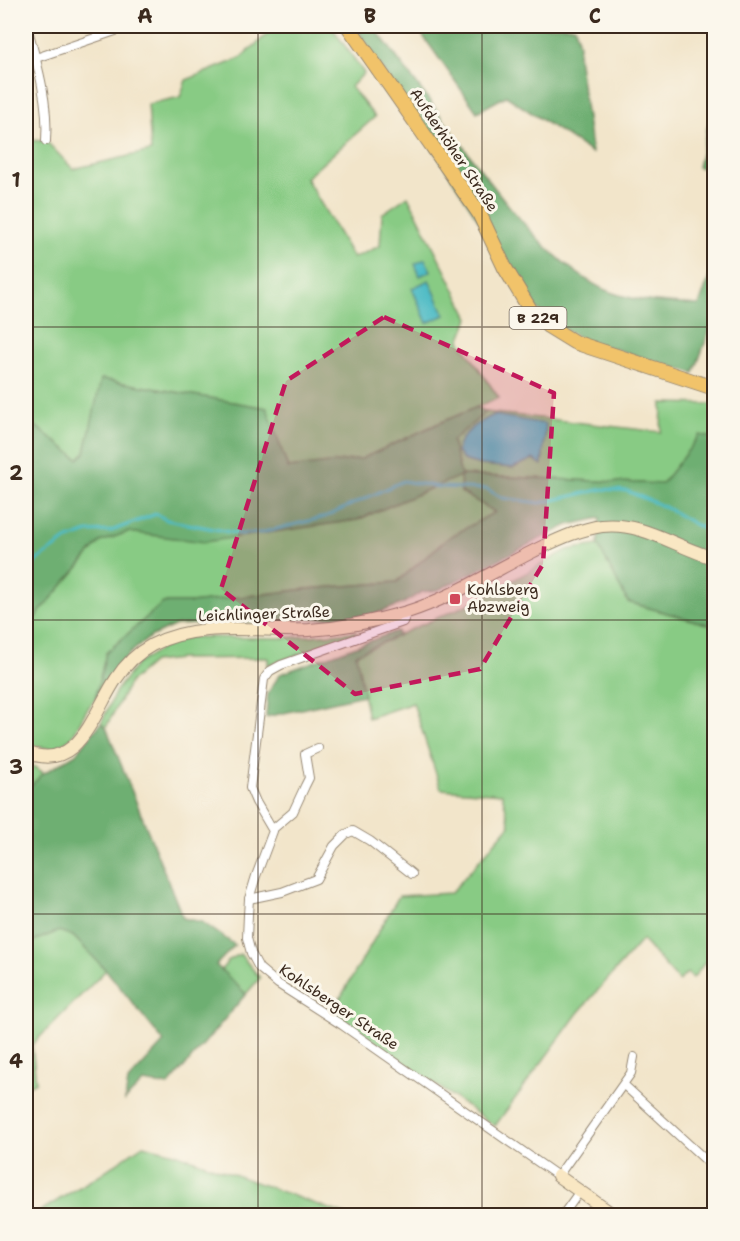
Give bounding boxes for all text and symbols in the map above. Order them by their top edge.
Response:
text: A [137,3,153,29]
text: B [364,3,376,29]
text: C [589,3,601,29]
street label: Aufderhöher Straße [405,84,503,216]
text: 1 [11,167,21,193]
road number: B 229 [510,307,566,329]
text: 2 [9,460,23,486]
place label: Kohlsberg Abzweig [467,580,539,617]
marker: Kohlsberg Abzweig [448,592,462,606]
street label: Leichlinger Straße [198,602,330,626]
text: 3 [9,754,23,780]
street label: Kohlsberger Straße [275,960,403,1054]
text: 4 [9,1048,23,1074]

